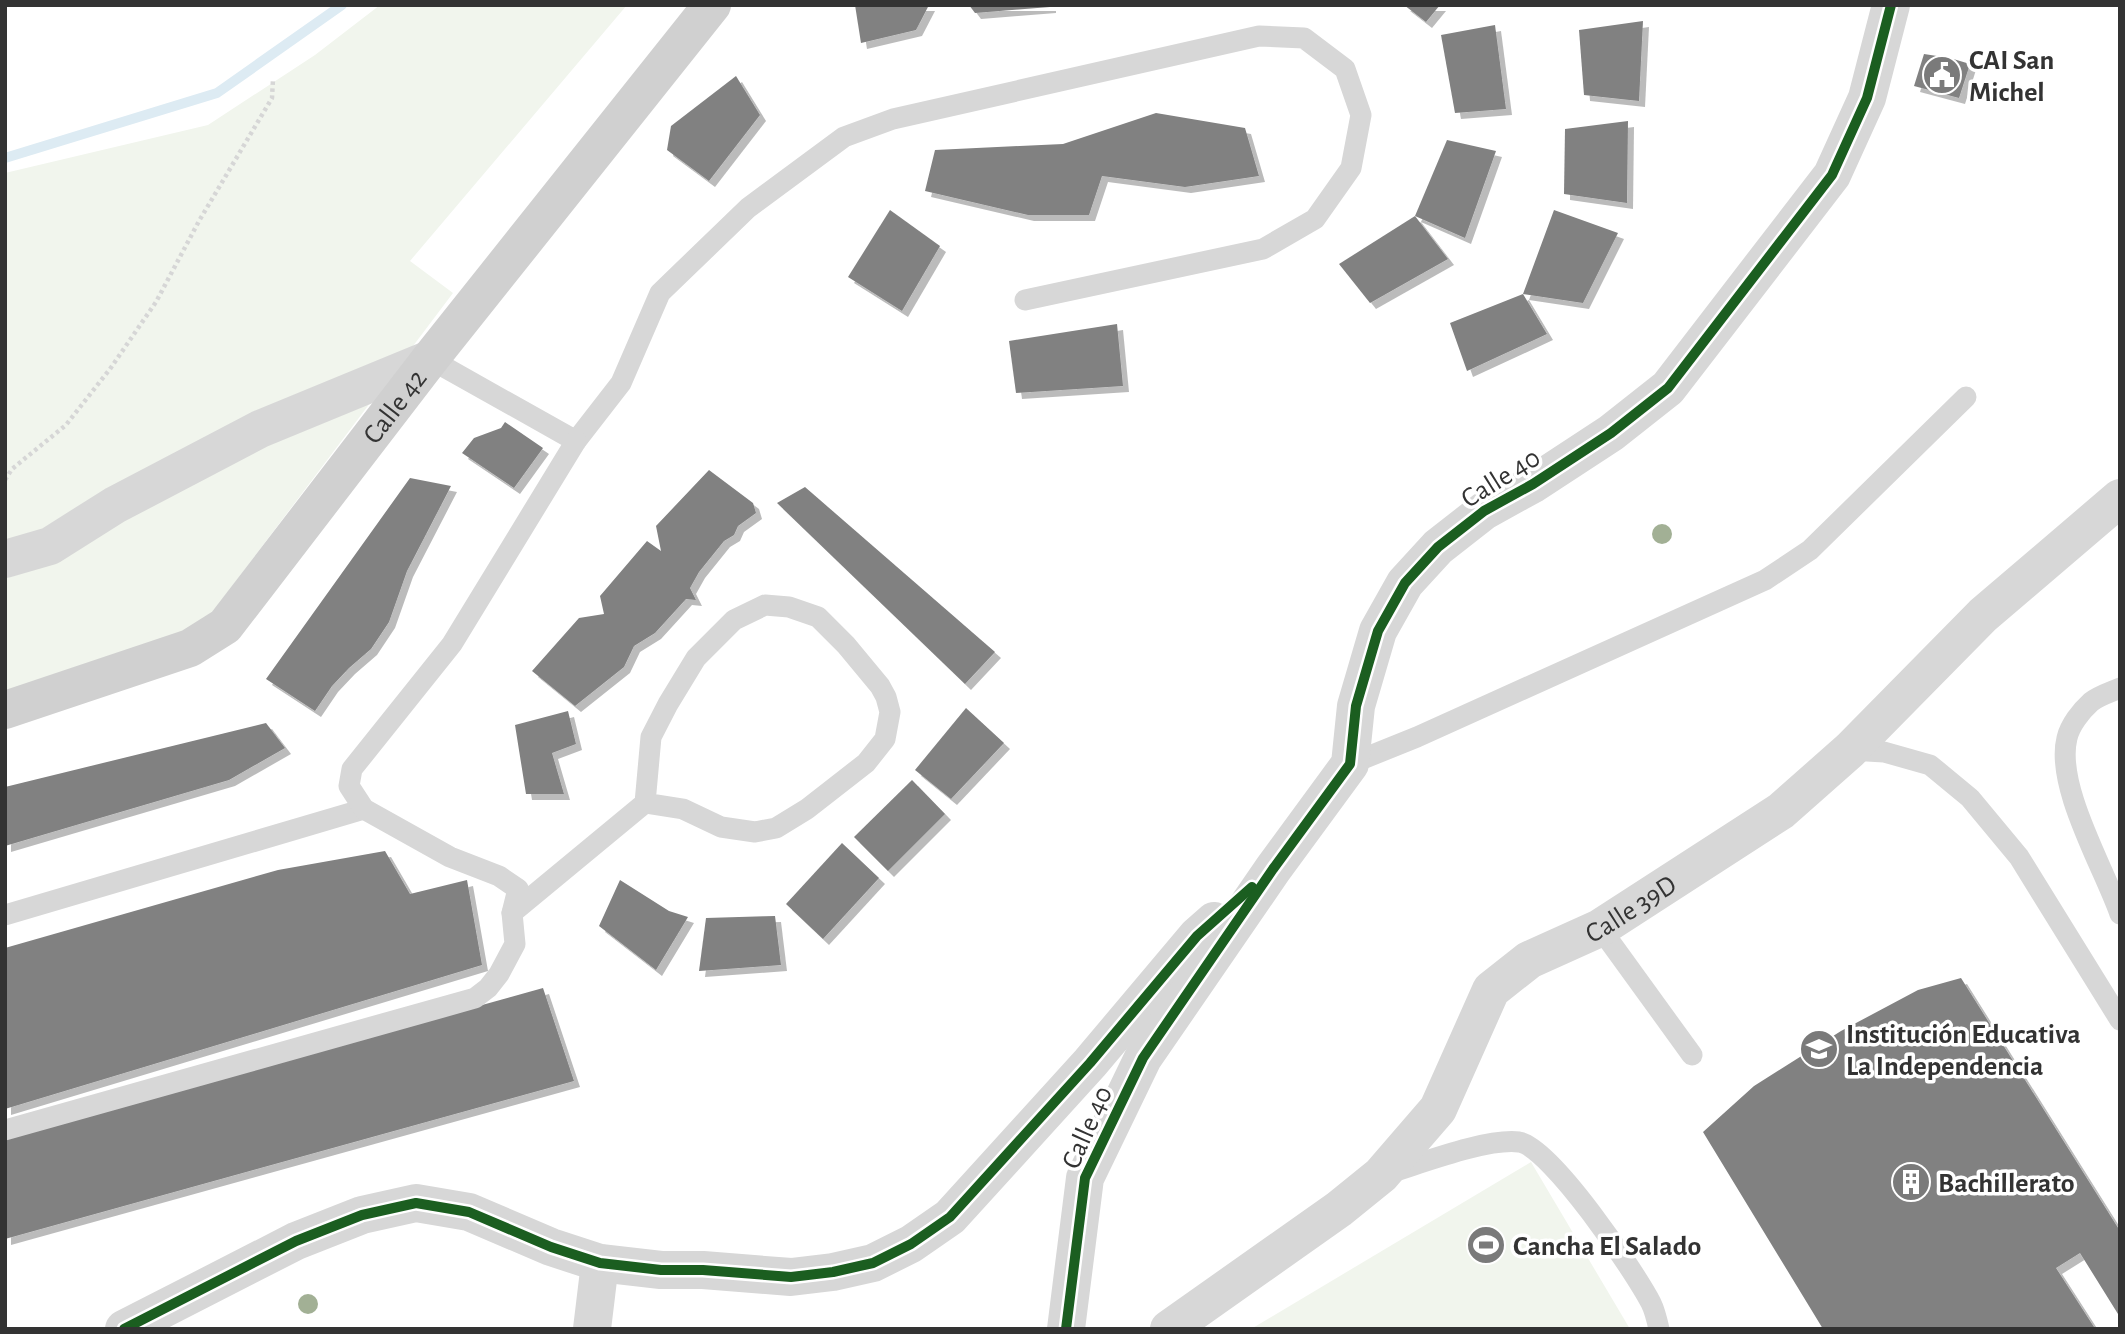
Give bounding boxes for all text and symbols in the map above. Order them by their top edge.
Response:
place label: CAI San Michel [1969,47,2054,107]
public building icon: CAI San Michel [1921,54,1963,96]
street label: Calle 42 [359,365,433,449]
street label: Calle 40 [1457,444,1545,514]
street label: Calle 39D [1582,871,1682,949]
place label: Institución Educativa La Independencia [1846,1021,2081,1081]
school or university icon: Institución Educativa La Independencia [1798,1028,1840,1070]
street label: Calle 40 [1057,1082,1118,1173]
building icon: Bachillerato [1890,1161,1932,1203]
place label: Bachillerato [1938,1170,2075,1198]
sports icon: Cancha El Salado [1465,1224,1507,1266]
place label: Cancha El Salado [1513,1233,1701,1261]

